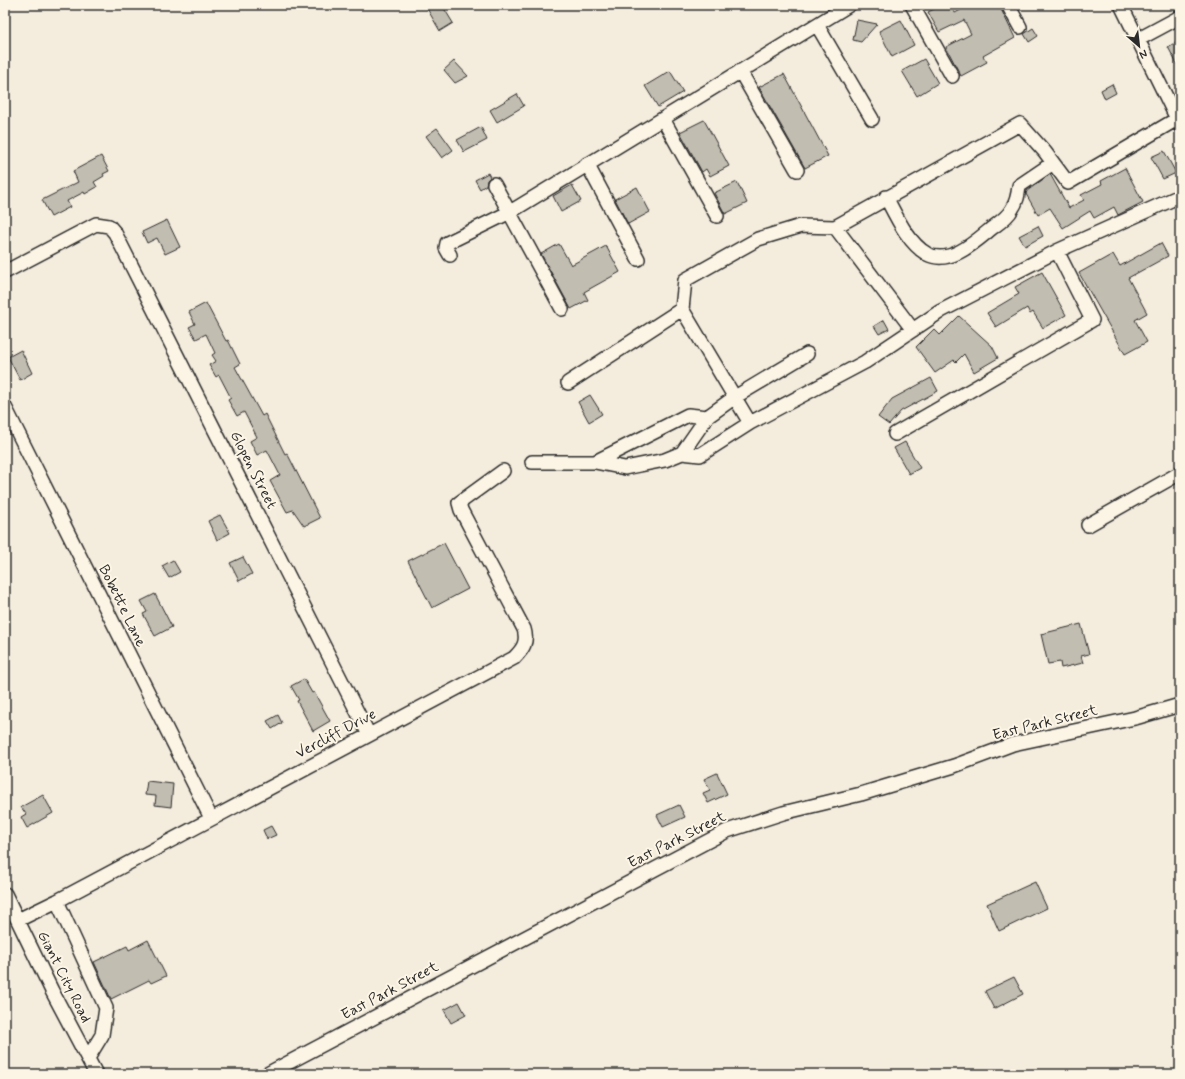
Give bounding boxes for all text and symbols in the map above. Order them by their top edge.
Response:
north arrow [1119,26,1159,66]
text: N [1137,46,1150,62]
street label: Glopen Street [225,428,281,513]
street label: Bobette Lane [93,562,151,650]
street label: East Park Street [991,700,1100,746]
street label: Vercliff Drive [292,704,380,764]
street label: East Park Street [625,807,730,873]
street label: Giant City Road [32,928,96,1026]
street label: East Park Street [338,957,442,1025]

